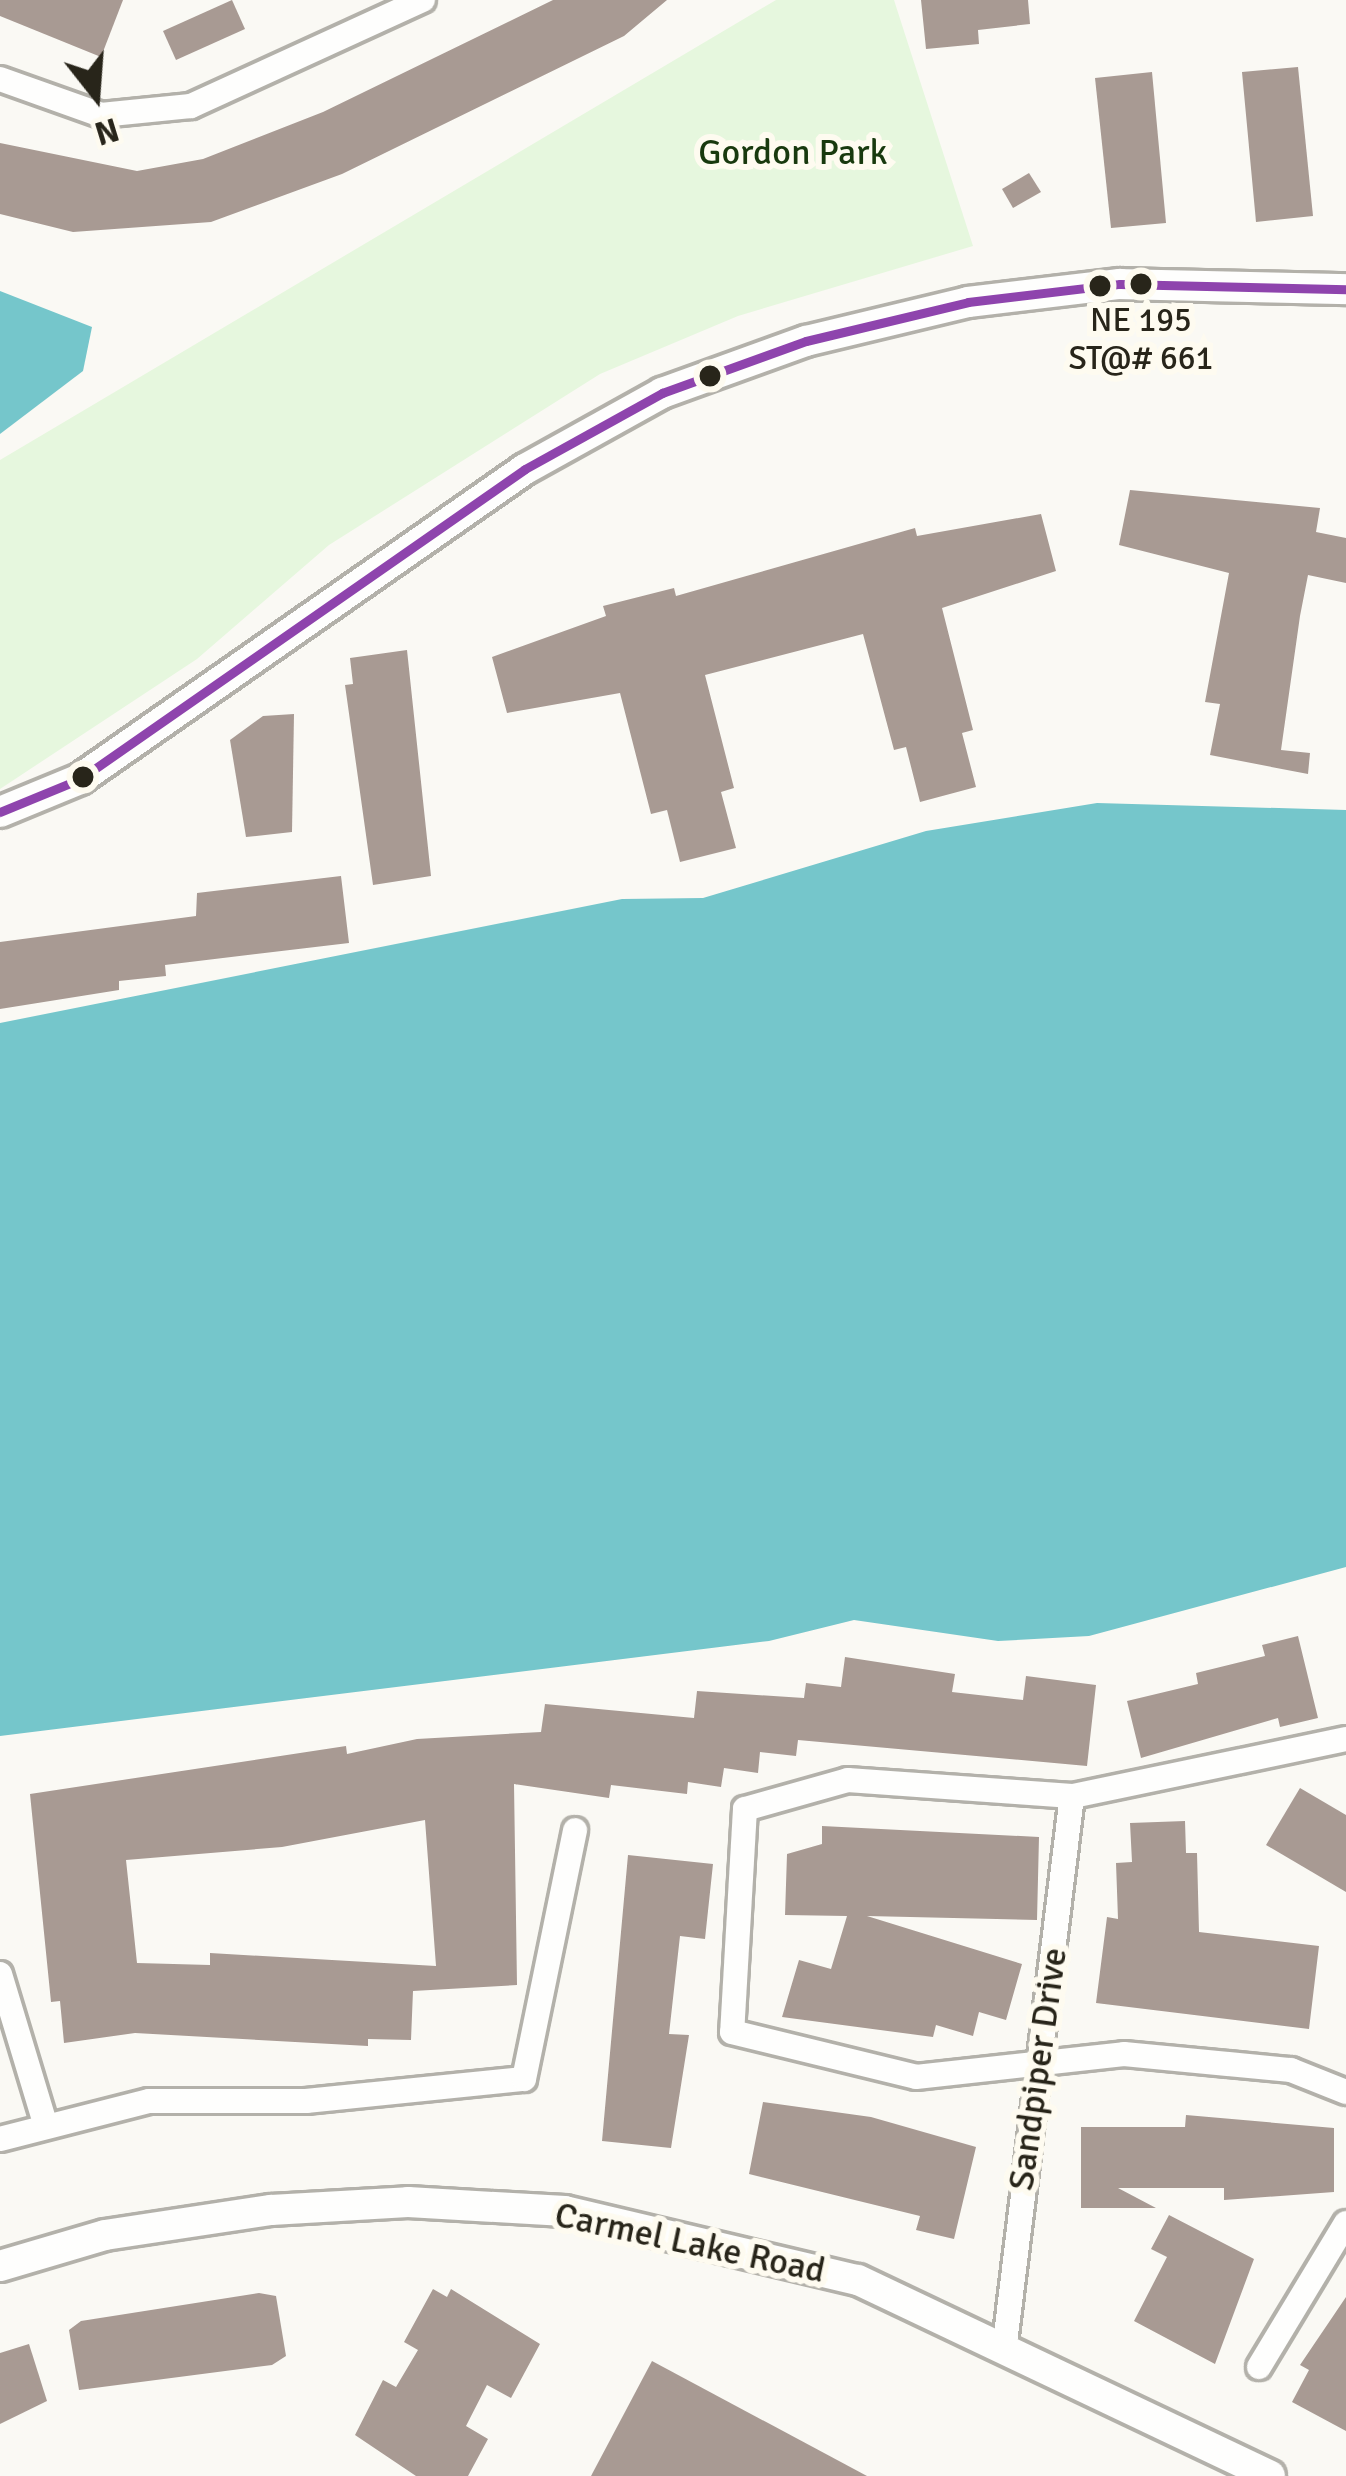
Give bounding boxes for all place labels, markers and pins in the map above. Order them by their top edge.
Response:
marker: NE 195 ST@# 661 [1130,273,1152,295]
unlabelled marker [1089,275,1111,297]
place label: NE 195 ST@# 661 [1069,301,1213,379]
unlabelled marker [699,365,721,387]
unlabelled marker [72,766,94,788]

